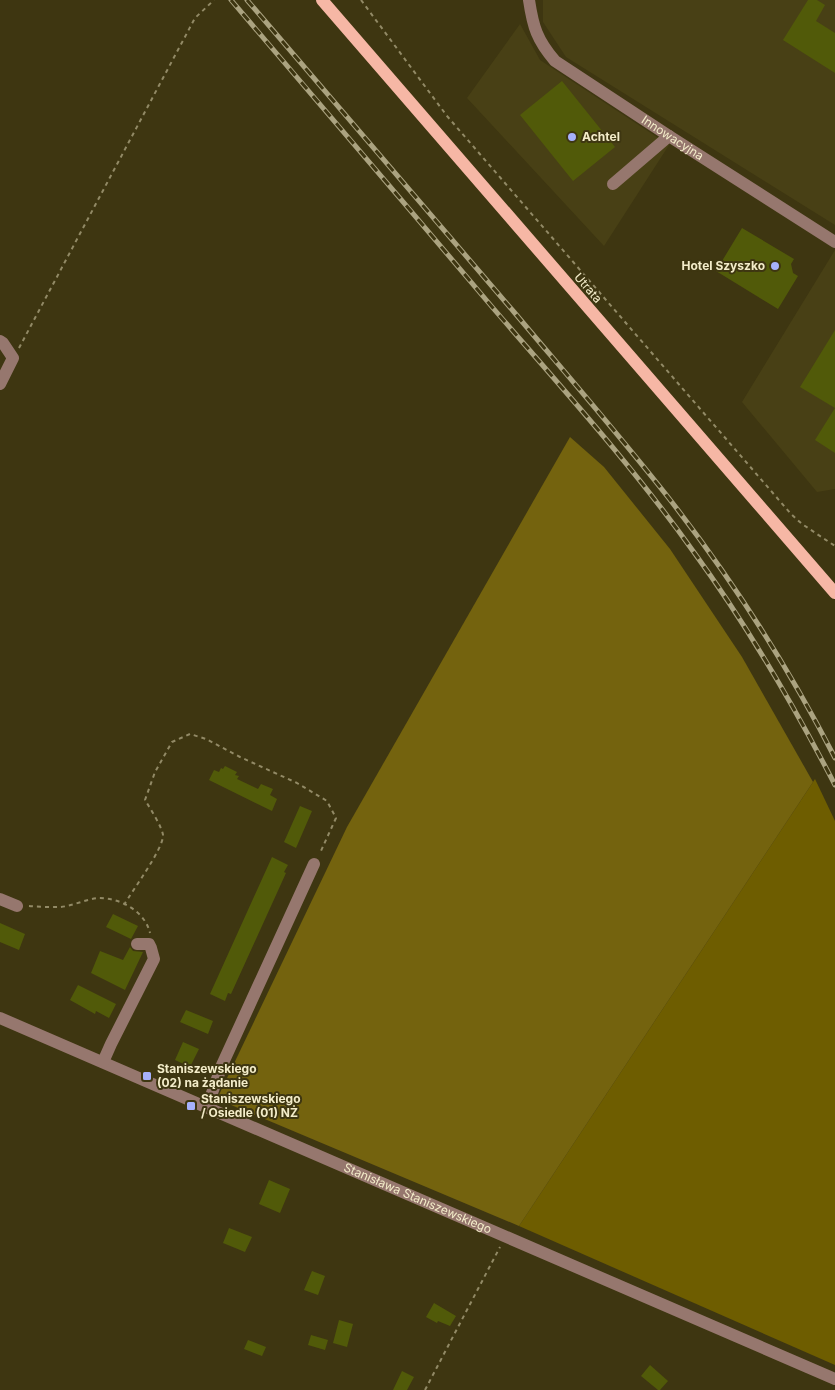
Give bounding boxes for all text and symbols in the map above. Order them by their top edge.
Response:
street label: Innowacyjna [639,112,707,163]
place label: Achtel [582,129,620,144]
marker: Achtel [566,131,578,143]
place label: Hotel Szyszko [682,258,765,273]
marker: Hotel Szyszko [769,260,781,272]
street label: Utrata [571,270,605,306]
place label: Staniszewskiego (02) na żądanie [157,1061,257,1090]
marker: Staniszewskiego (02) na żądanie [141,1070,153,1082]
place label: Staniszewskiego / Osiedle (01) NŻ [201,1091,301,1120]
marker: Staniszewskiego / Osiedle (01) NŻ [185,1100,197,1112]
street label: Stanisława Staniszewskiego [342,1160,494,1237]

